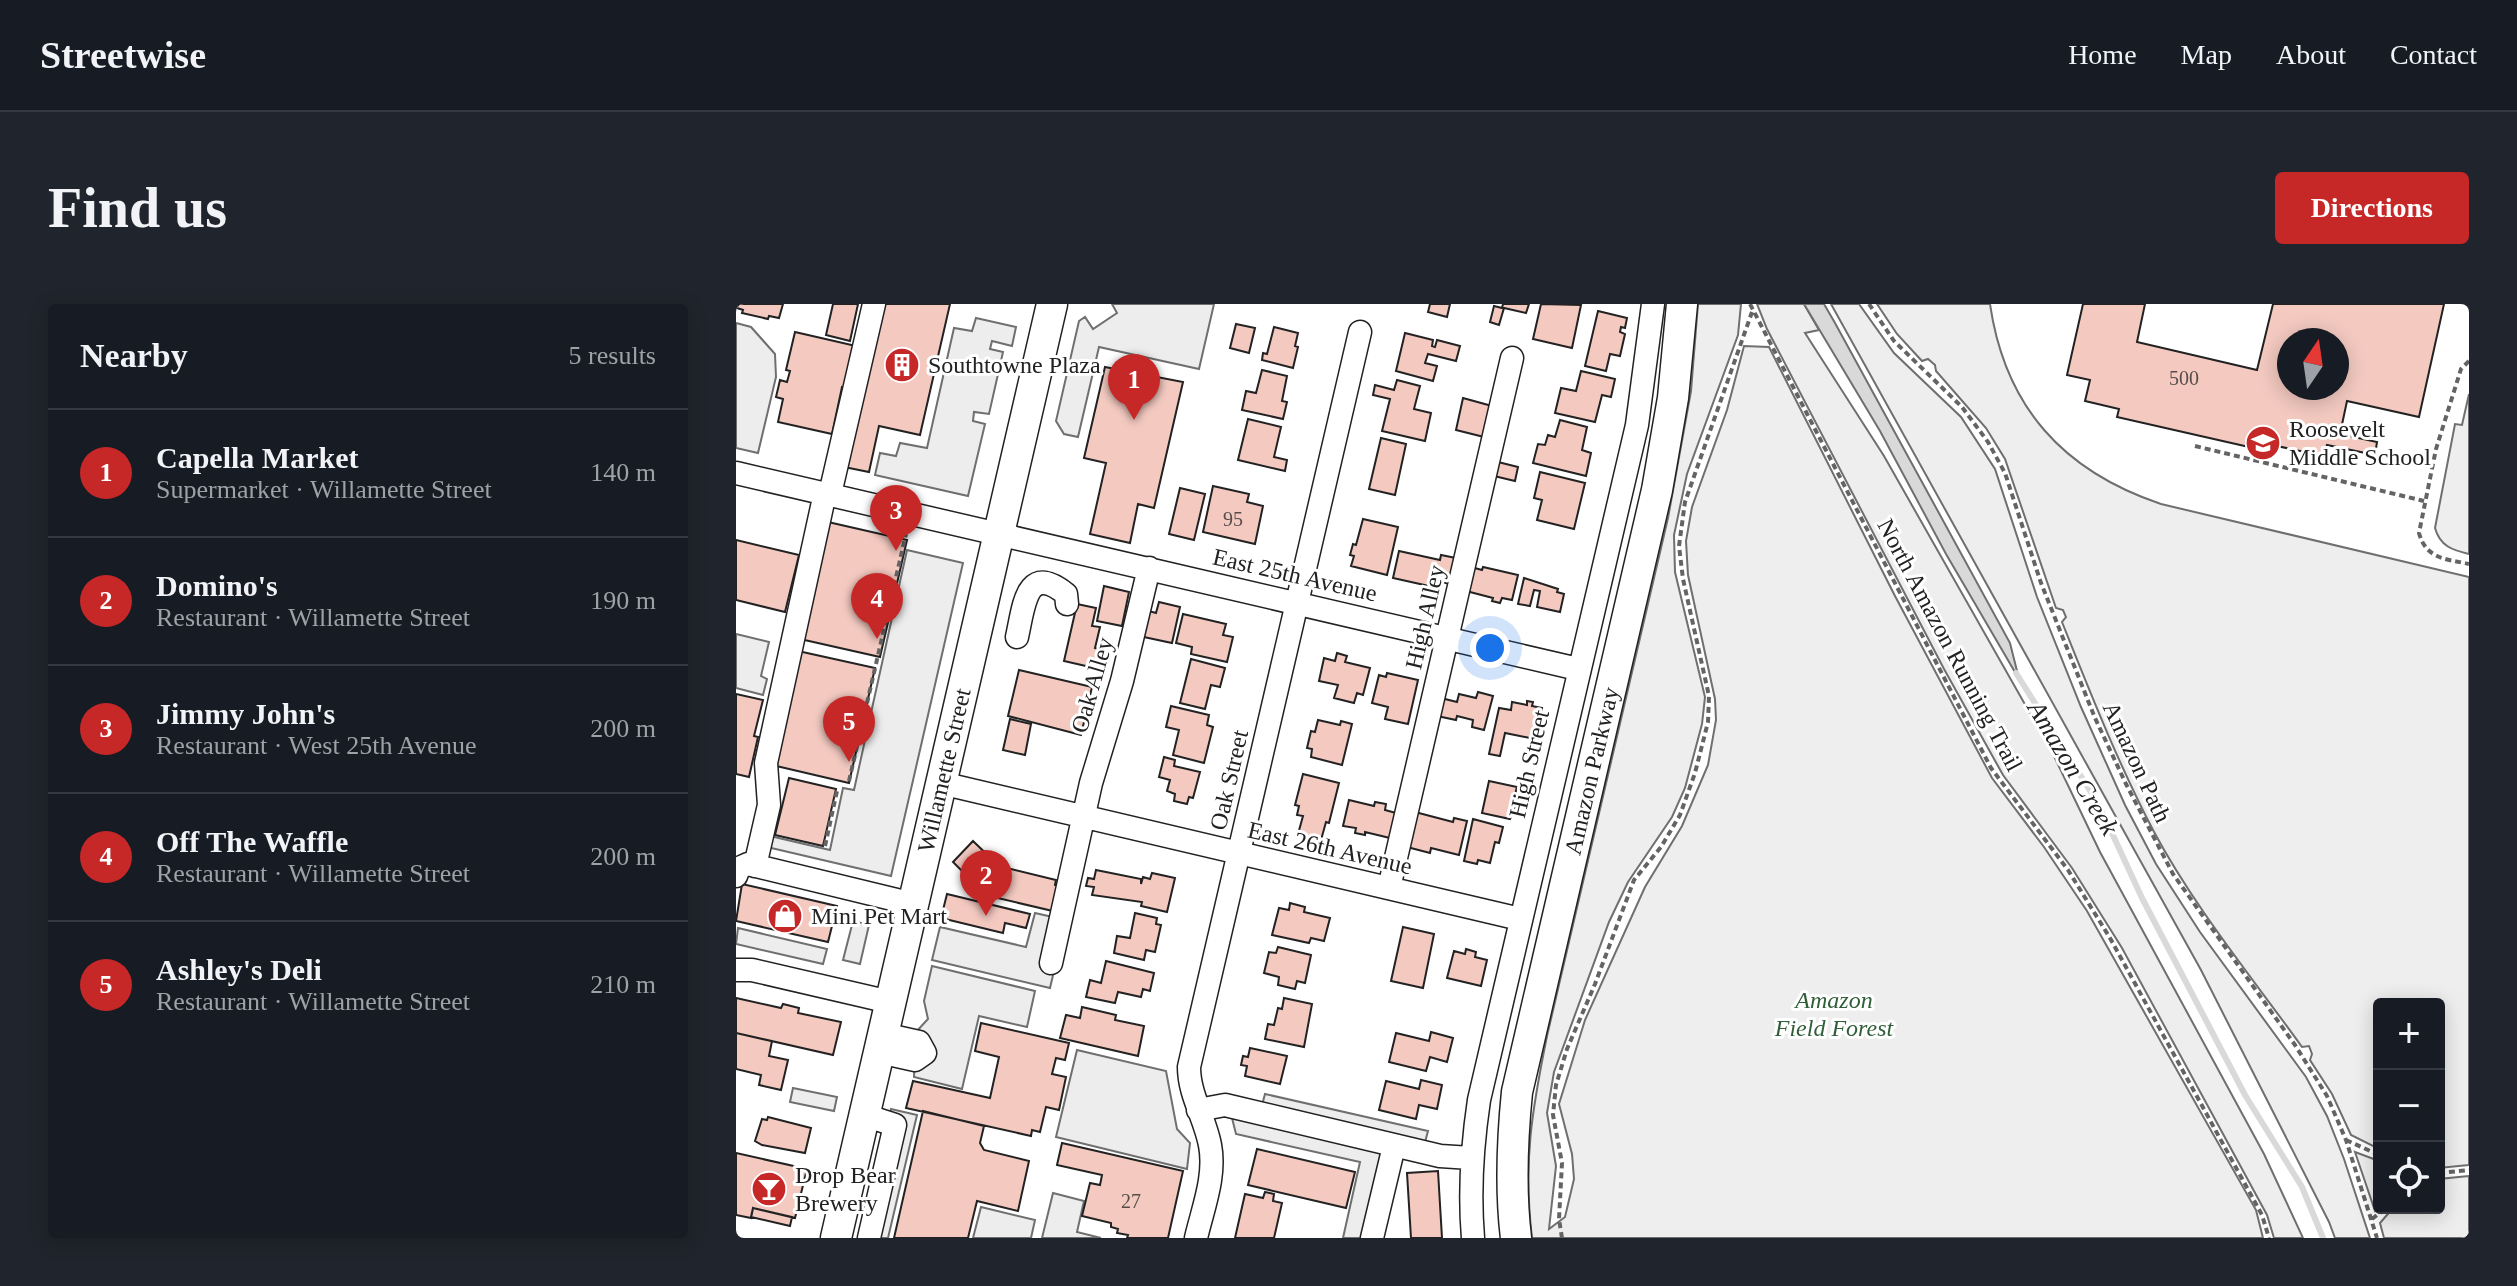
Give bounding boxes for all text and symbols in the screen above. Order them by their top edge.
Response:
text: Streetwise [40,34,206,76]
text: Home [2068,39,2137,70]
text: Map [2181,39,2232,70]
text: About [2276,39,2346,70]
text: Contact [2390,39,2477,70]
button: Directions [2275,172,2469,244]
text: Find us [48,177,227,239]
north arrow [2277,328,2349,400]
text: Nearby [80,337,188,374]
text: 5 results [569,341,656,370]
building icon: Southtowne Plaza [883,346,921,384]
place label: Southtowne Plaza [928,352,1101,378]
pin: 1 [1108,354,1160,420]
house number: 500 [2169,367,2199,389]
place label: Roosevelt Middle School [2289,416,2431,470]
school or university icon: Roosevelt Middle School [2244,424,2282,462]
text: Capella Market [156,441,358,474]
text: 1 [100,458,113,487]
text: 140 m [590,458,656,487]
text: Supermarket · Willamette Street [156,475,492,504]
pin: 3 [870,485,922,551]
house number: 95 [1223,508,1243,530]
street label: North Amazon Running Trail [1872,514,2028,776]
street label: East 25th Avenue [1210,543,1380,607]
street label: High Alley [1400,562,1450,672]
text: Domino's [156,569,278,602]
pin: 4 [851,573,903,639]
text: 2 [100,586,113,615]
text: 190 m [590,586,656,615]
text: Restaurant · Willamette Street [156,603,470,632]
your location [1470,628,1510,668]
street label: Oak Alley [1066,634,1118,736]
street label: Amazon Parkway [1560,684,1624,857]
street label: Willamette Street [913,685,976,855]
water label: Amazon Creek [2021,694,2125,841]
pin: 5 [823,696,875,762]
text: Jimmy John's [156,697,335,730]
street label: Amazon Path [2098,698,2176,826]
street label: High Street [1504,707,1554,821]
text: 3 [100,714,113,743]
text: 200 m [590,714,656,743]
street label: Oak Street [1205,727,1253,833]
text: Restaurant · West 25th Avenue [156,731,476,760]
street label: East 26th Avenue [1245,816,1415,880]
text: Off The Waffle [156,825,348,858]
text: 4 [100,842,113,871]
text: 200 m [590,842,656,871]
pin: 2 [960,850,1012,916]
text: Restaurant · Willamette Street [156,859,470,888]
shop icon: Mini Pet Mart [766,897,804,935]
place label: Mini Pet Mart [811,903,947,929]
text: Ashley's Deli [156,953,322,986]
text: 5 [100,970,113,999]
text: 210 m [590,970,656,999]
text: Restaurant · Willamette Street [156,987,470,1016]
park label: Amazon Field Forest [1774,987,1895,1041]
map controls [2373,998,2445,1214]
button: + [2373,998,2445,1070]
button: − [2373,1070,2445,1142]
button: locate [2373,1142,2445,1214]
place label: Drop Bear Brewery [795,1162,896,1216]
bar icon: Drop Bear Brewery [750,1170,788,1208]
house number: 27 [1121,1190,1141,1212]

